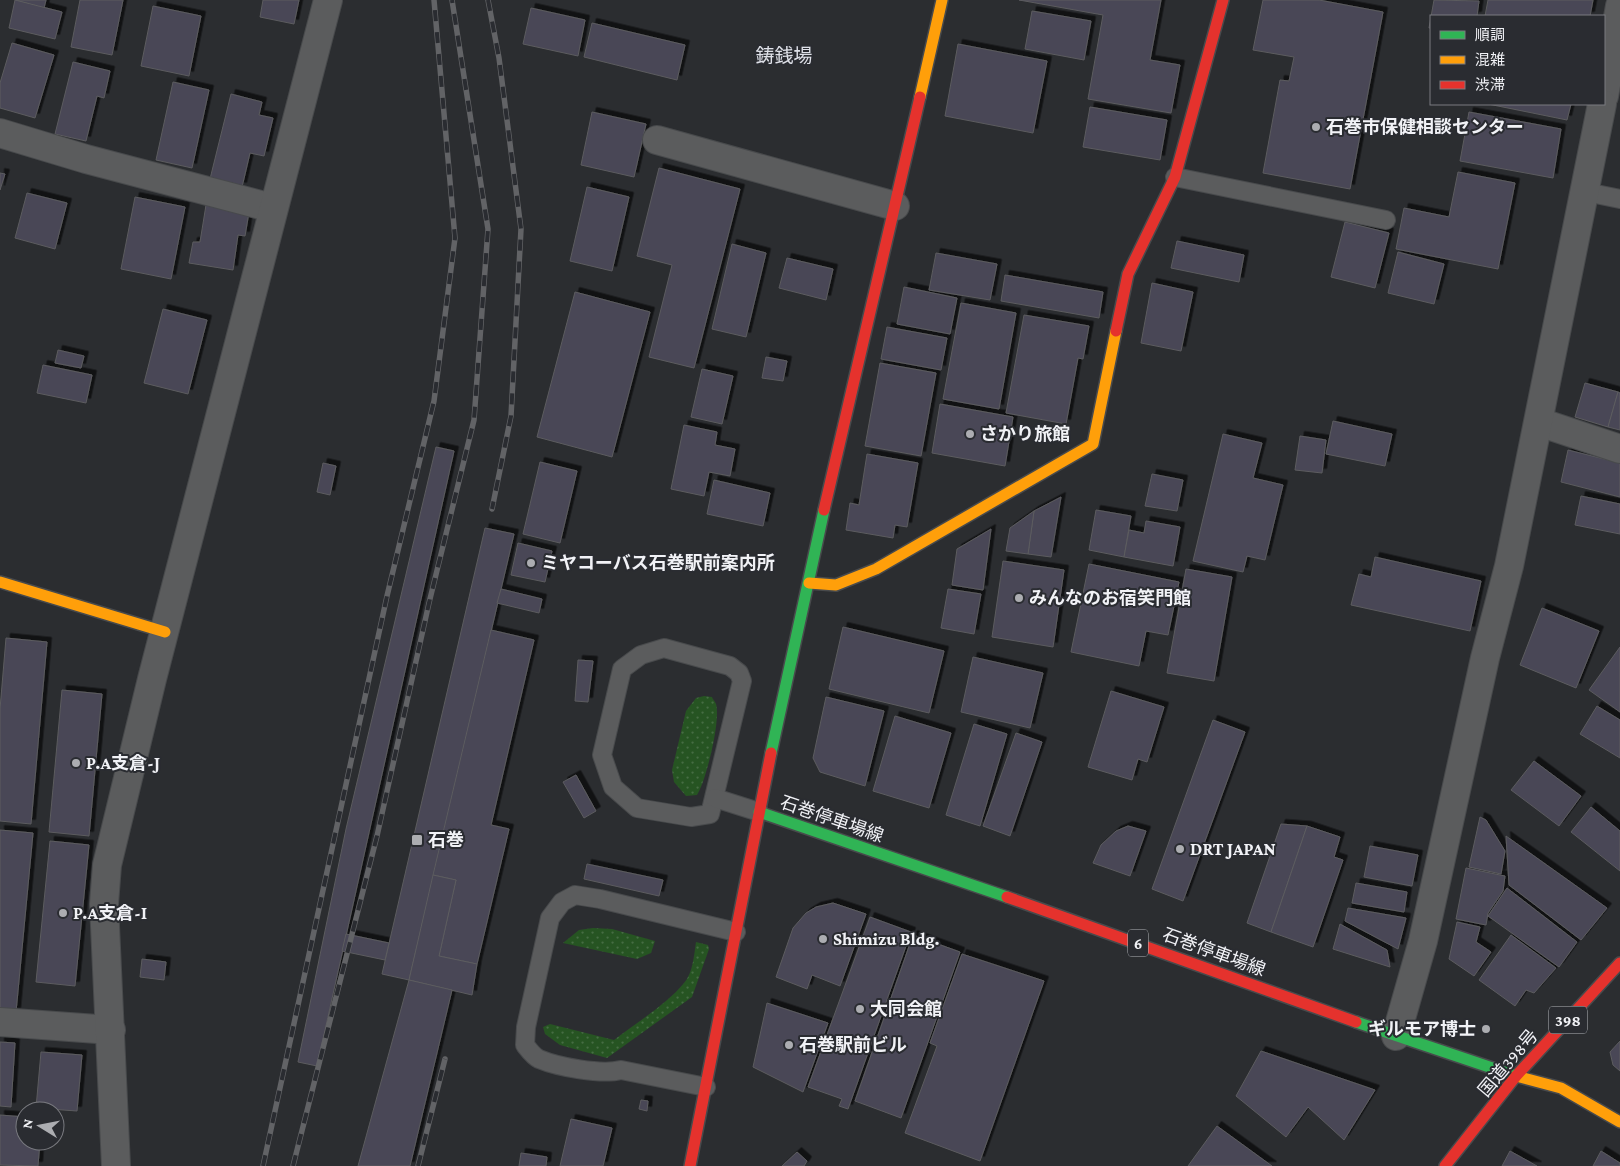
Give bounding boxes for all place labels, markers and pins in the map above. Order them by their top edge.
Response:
place label: 石巻市保健相談センター [1326,117,1524,137]
marker: 石巻市保健相談センター [1310,121,1322,133]
place label: さかり旅館 [980,424,1070,444]
marker: さかり旅館 [964,428,976,440]
place label: ミヤコーバス石巻駅前案内所 [541,553,775,573]
marker: ミヤコーバス石巻駅前案内所 [525,557,537,569]
place label: みんなのお宿笑門館 [1029,588,1191,608]
marker: みんなのお宿笑門館 [1013,592,1025,604]
place label: P.A支倉-J [86,753,160,773]
marker: P.A支倉-J [70,757,82,769]
place label: 石巻 [428,830,464,850]
marker: 石巻 [410,833,424,847]
place label: DRT JAPAN [1190,839,1276,859]
marker: DRT JAPAN [1174,843,1186,855]
place label: P.A支倉-I [73,903,147,923]
marker: P.A支倉-I [57,907,69,919]
place label: Shimizu Bldg. [833,929,939,949]
marker: Shimizu Bldg. [817,933,829,945]
place label: 大同会館 [870,999,942,1019]
marker: 大同会館 [854,1003,866,1015]
place label: ギルモア博士 [1368,1019,1476,1039]
marker: ギルモア博士 [1480,1023,1492,1035]
place label: 石巻駅前ビル [799,1035,907,1055]
marker: 石巻駅前ビル [783,1039,795,1051]

